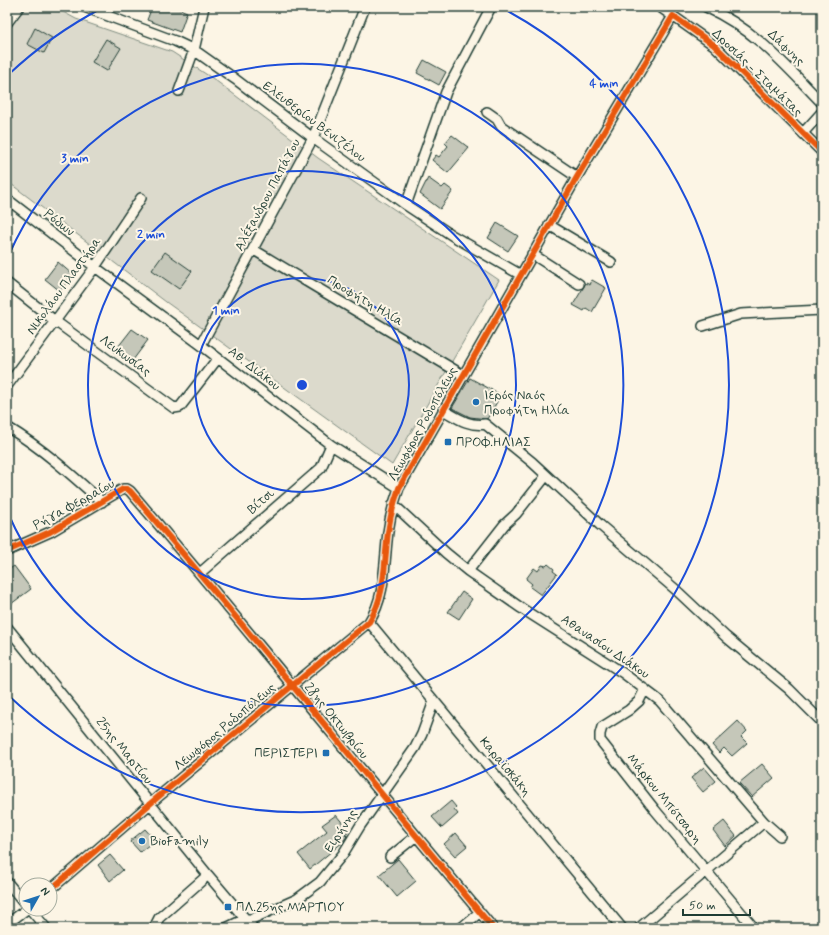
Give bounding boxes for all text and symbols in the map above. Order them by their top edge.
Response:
street label: Δροσιάς - Σταμάτας [708,25,806,121]
street label: Δάφνης [764,26,808,70]
text: 4 min [589,76,619,92]
street label: Ελευθερίου Βενιζέλου [259,78,369,166]
street label: Αλέξανδρου Παπάγου [231,136,305,254]
text: 3 min [61,151,89,167]
street label: Ρόδων [40,206,78,241]
text: 2 min [137,227,165,243]
street label: Νικολάου Πλαστήρα [23,234,105,338]
street label: Προφήτη Ηλία [324,272,406,330]
text: 1 min [212,303,240,319]
street label: Λευκωσίας [96,331,154,381]
street label: Αθ. Διάκου [224,343,284,395]
street label: Λεωφόρος Ροδοπόλεως [385,364,462,484]
centre of rings [295,378,309,392]
place label: Ιερός Ναός Προφήτη Ηλία [484,387,570,419]
marker: Ιερός Ναός Προφήτη Ηλία [471,397,481,407]
place label: ΠΡΟΦ.ΗΛΙΑΣ [456,434,531,451]
marker: ΠΡΟΦ.ΗΛΙΑΣ [443,437,453,447]
street label: Ρήγα Φερραίου [30,475,118,534]
street label: Βίτσι [244,485,278,518]
street label: Αθανασίου Διάκου [558,611,653,683]
street label: Λεωφόρος Ροδοπόλεως [171,679,280,775]
street label: 28ης Οκτωβρίου [300,679,372,763]
street label: 25ης Μαρτίου [92,714,156,788]
street label: Καραϊσκάκη [475,734,535,800]
place label: ΠΕΡΙΣΤΕΡΙ [254,745,318,762]
marker: ΠΕΡΙΣΤΕΡΙ [321,748,331,758]
street label: Μάρκου Μπότσαρη [622,750,706,848]
street label: Ειρήνης [321,806,361,856]
place label: BioFamily [150,833,209,850]
marker: BioFamily [137,836,147,846]
north arrow [18,877,58,917]
text: N [37,884,53,899]
scale bar [683,891,750,917]
text: 50 m [689,898,716,914]
place label: ΠΛ.25ης ΜΑΡΤΙΟΥ [236,899,344,916]
marker: ΠΛ.25ης ΜΑΡΤΙΟΥ [223,902,233,912]

